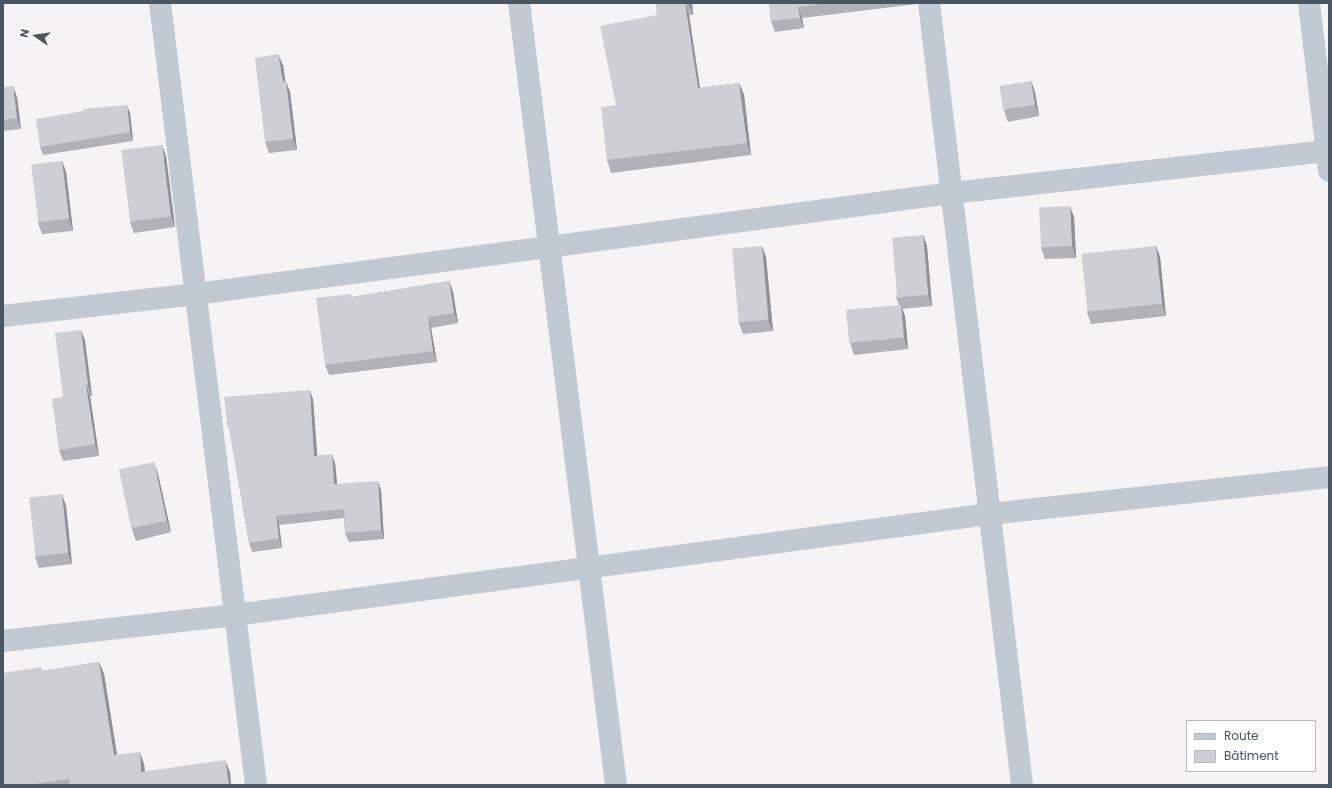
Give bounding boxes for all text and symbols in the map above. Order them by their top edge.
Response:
north arrow [16,16,56,56]
text: N [16,27,33,39]
legend [1186,720,1316,772]
text: Route [1224,727,1258,744]
text: Bâtiment [1224,747,1279,764]

